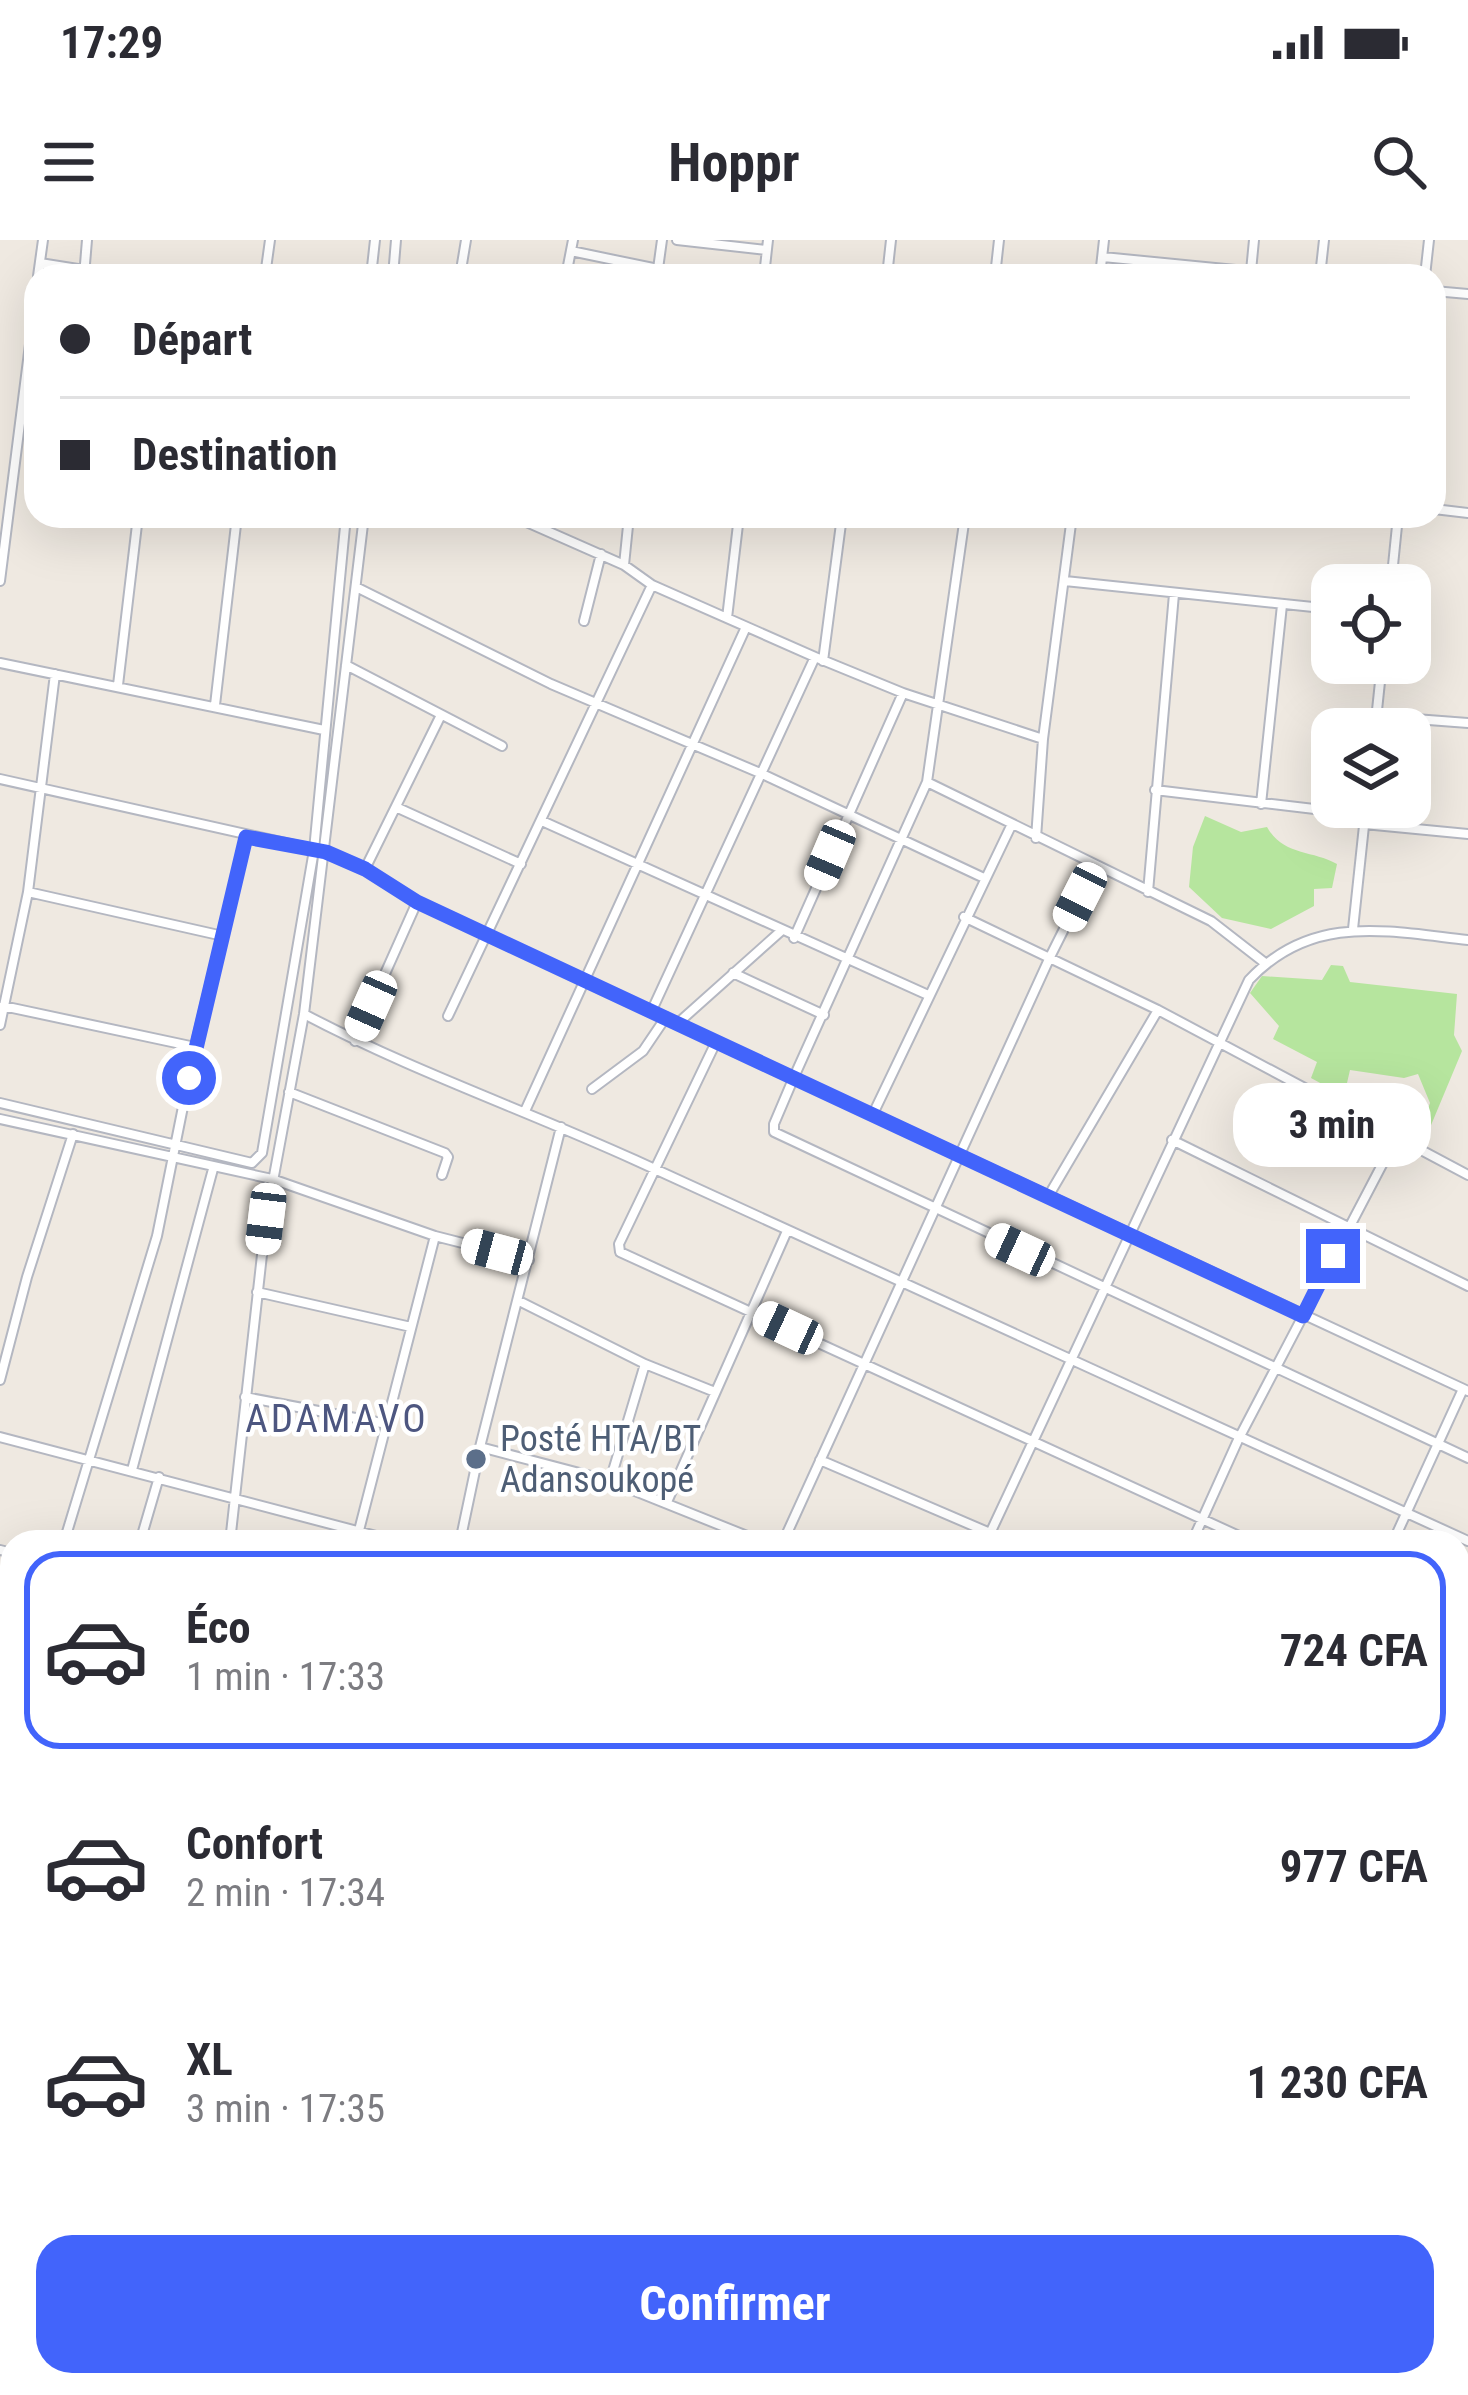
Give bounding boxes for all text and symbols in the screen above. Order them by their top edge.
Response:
text: 17:29 [60,16,163,69]
icon: menu [36,129,102,195]
icon: search [1366,129,1432,195]
text: Hoppr [668,131,800,194]
text: Départ [132,313,252,366]
text: Destination [132,428,338,481]
map controls [1311,564,1431,828]
button: locate [1311,564,1431,684]
button: layers [1311,708,1431,828]
car [799,815,861,895]
car [1048,857,1112,937]
car [340,966,402,1046]
route start [162,1051,216,1105]
callout: 3 min [1234,1082,1432,1166]
text: 3 min [1289,1102,1375,1148]
car [244,1181,288,1257]
car [980,1218,1060,1282]
car [458,1225,536,1279]
route end [1306,1229,1360,1283]
car [748,1296,828,1360]
district label: ADAMAVO [245,1396,429,1442]
place label: Posté HTA/BT Adansoukopé [500,1418,701,1501]
marker: Posté HTA/BT Adansoukopé [463,1446,489,1472]
icon: car [42,1596,150,1704]
text: Éco [186,1601,251,1654]
text: 724 CFA [1280,1624,1428,1677]
text: 1 min · 17:33 [186,1654,385,1700]
icon: car [42,1812,150,1920]
text: Confort [186,1817,323,1870]
text: 977 CFA [1280,1840,1428,1893]
text: 2 min · 17:34 [186,1870,385,1916]
icon: car [42,2028,150,2136]
text: XL [186,2033,233,2086]
text: 1 230 CFA [1247,2056,1428,2109]
text: 3 min · 17:35 [186,2086,385,2132]
button: Confirmer [36,2235,1434,2373]

